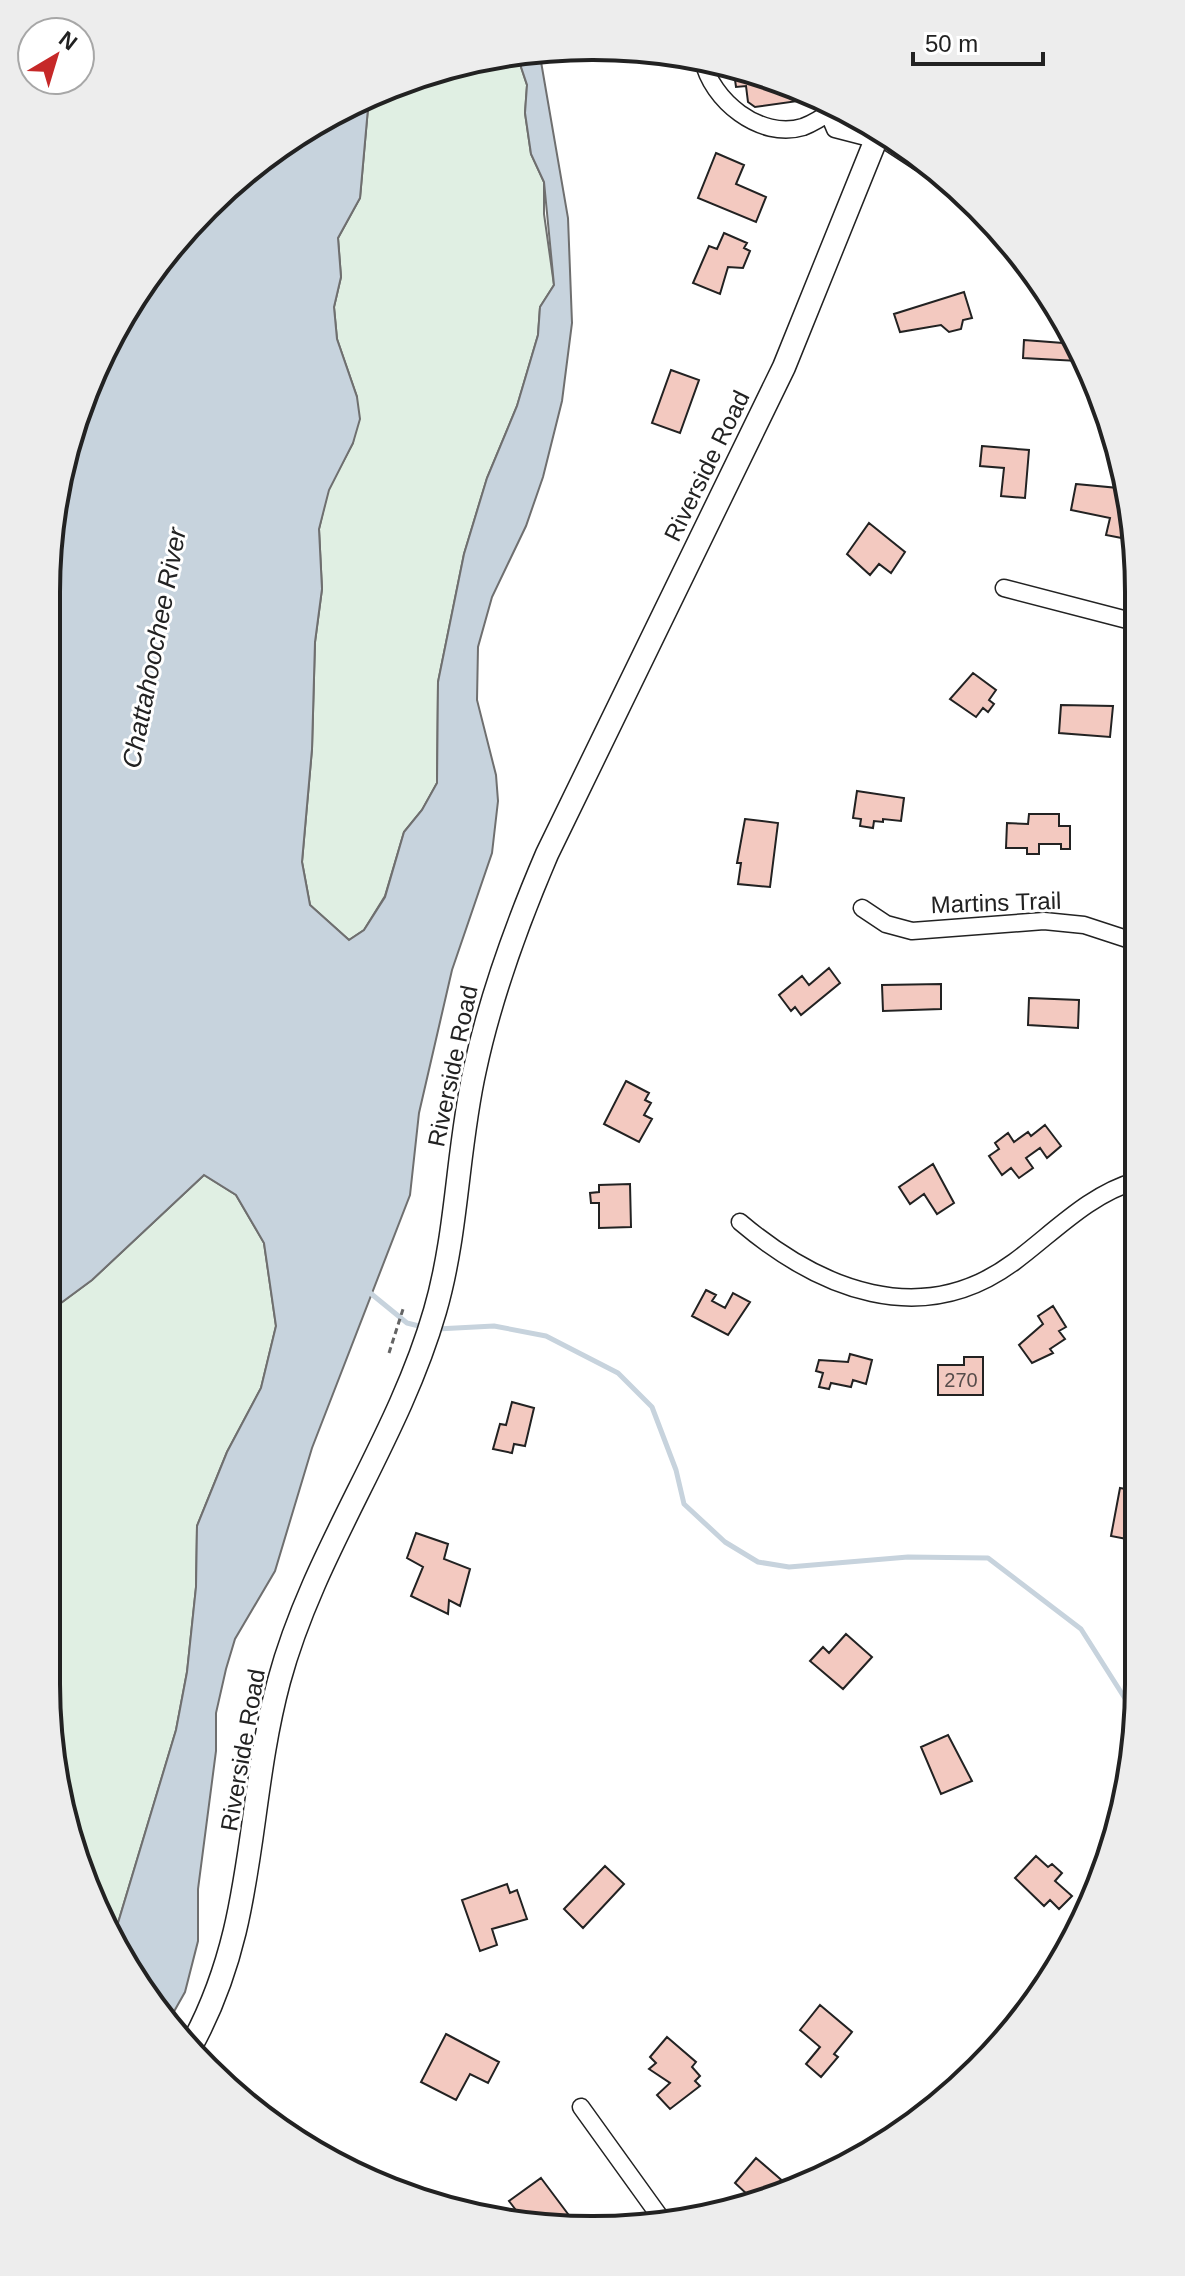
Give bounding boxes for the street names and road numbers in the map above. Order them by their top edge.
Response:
street label: Riverside Road [658,386,755,545]
street label: Martins Trail [930,887,1062,918]
street label: Riverside Road [422,983,483,1149]
street label: Riverside Road [215,1667,270,1833]

